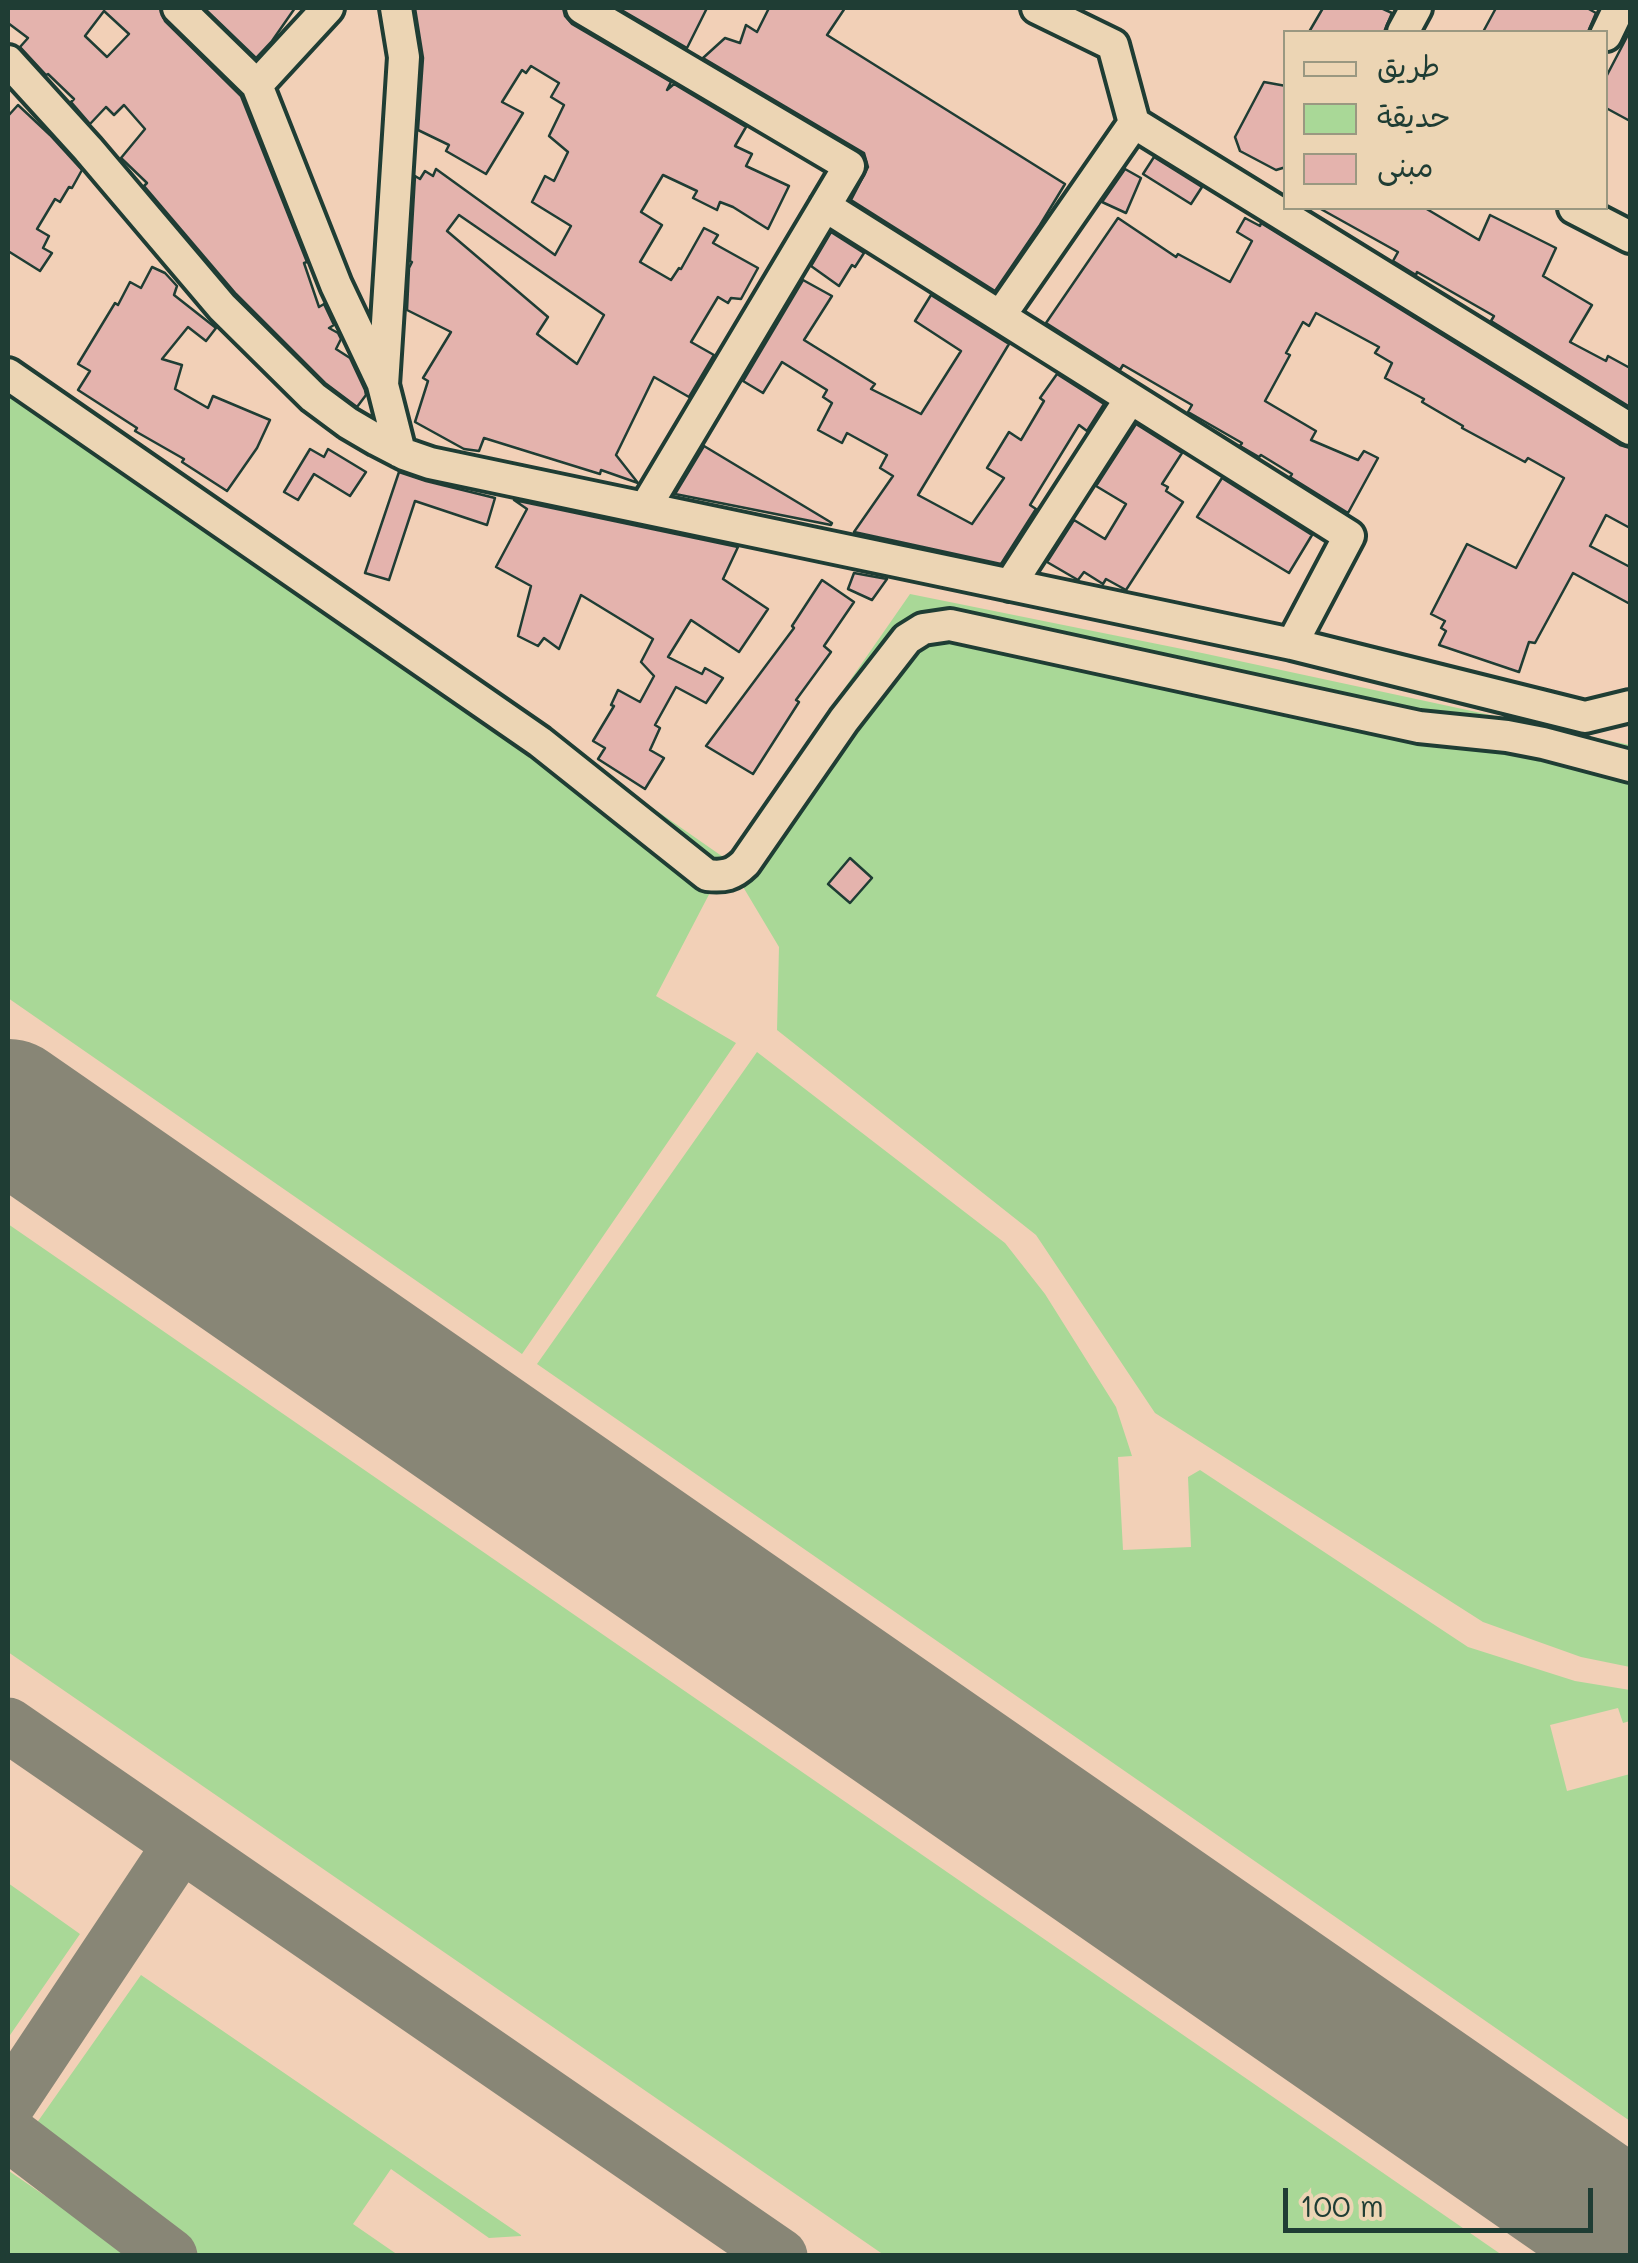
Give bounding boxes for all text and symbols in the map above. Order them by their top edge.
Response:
legend [1283,30,1608,210]
text: طريق [1377,45,1440,85]
text: حديقة [1377,95,1451,135]
text: مبنى [1377,145,1433,185]
scale bar [1288,2168,1598,2230]
text: 100 m [1300,2185,1384,2225]

